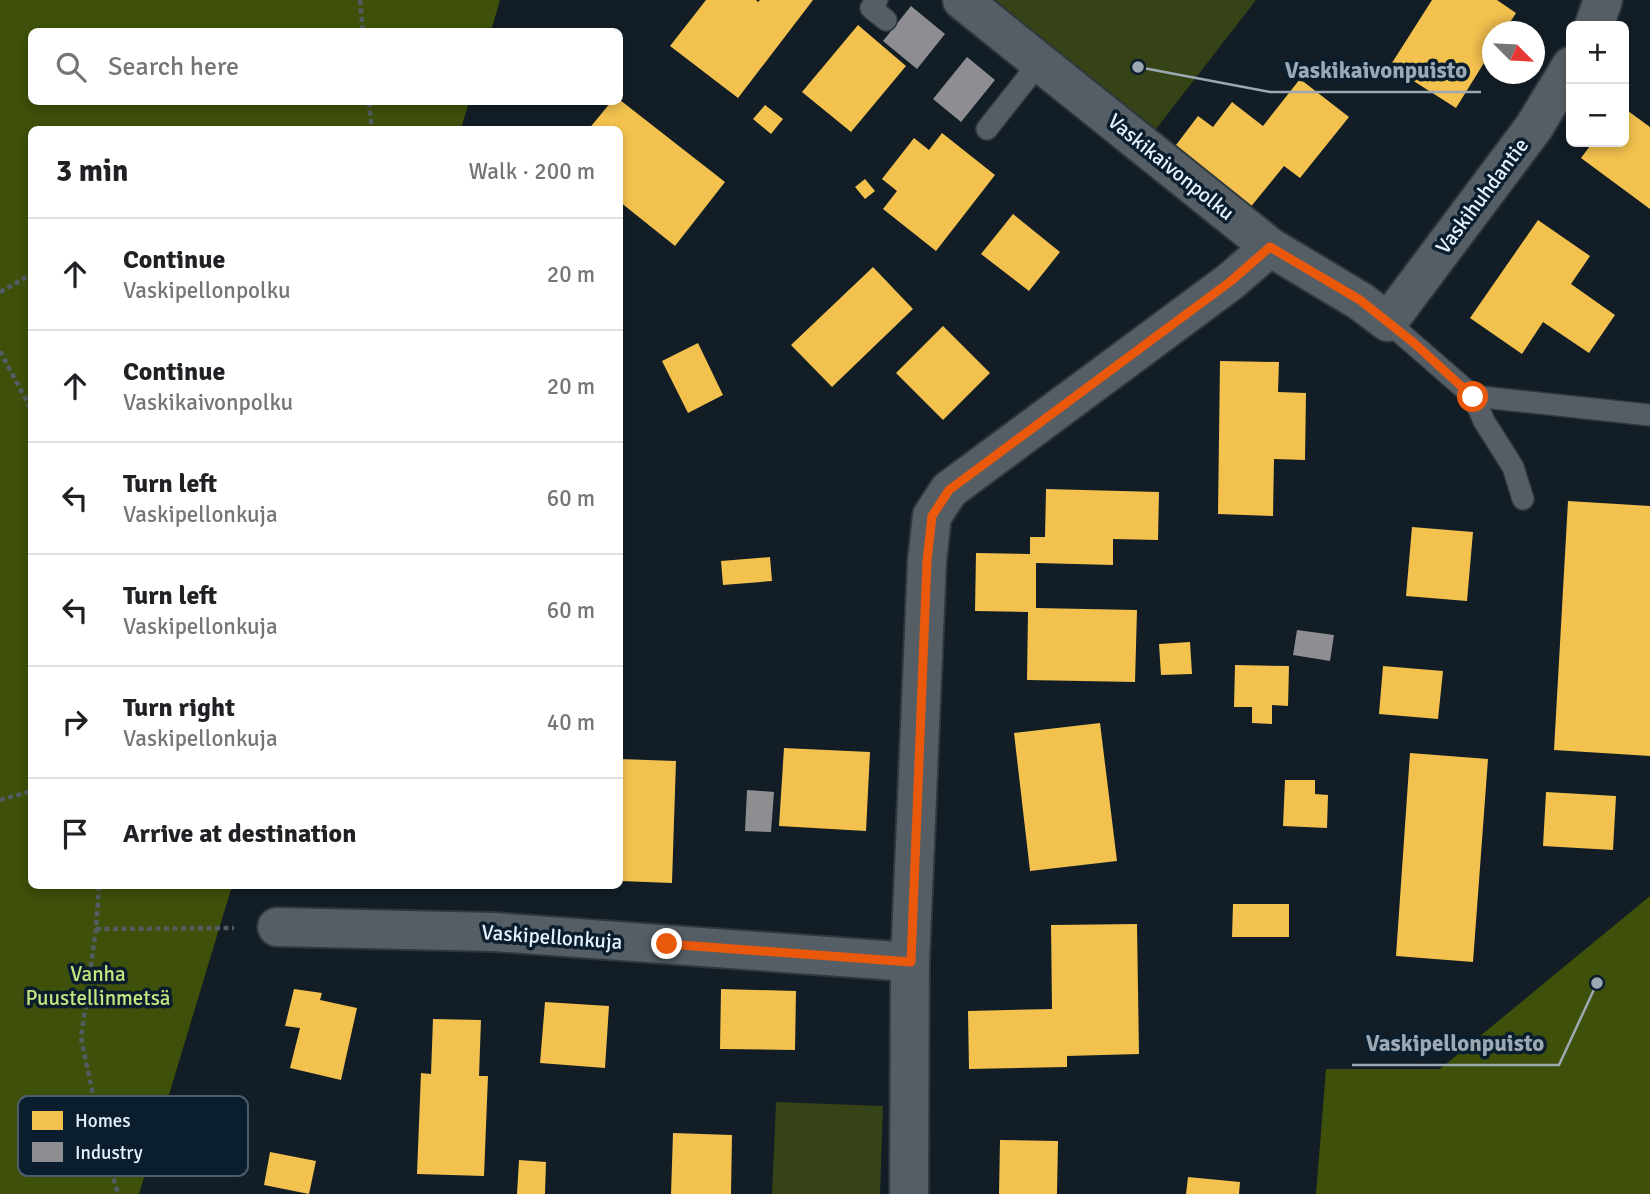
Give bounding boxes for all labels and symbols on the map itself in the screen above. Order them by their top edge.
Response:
north arrow [1482,21,1545,84]
callout: Vaskikaivonpuisto [1270,48,1481,92]
text: Vaskikaivonpuisto [1285,56,1467,85]
street label: Vaskikaivonpolku [1102,108,1240,226]
street label: Vaskihuhdantie [1430,133,1534,259]
route start [1457,381,1488,412]
street label: Vaskipellonkuja [481,919,623,955]
route end [651,928,682,959]
park label: Vanha Puustellinmetsä [25,961,171,1011]
callout: Vaskipellonpuisto [1352,1021,1559,1065]
text: Vaskipellonpuisto [1366,1029,1544,1058]
legend [18,1096,248,1176]
text: Homes [75,1109,131,1133]
text: Industry [75,1141,143,1165]

